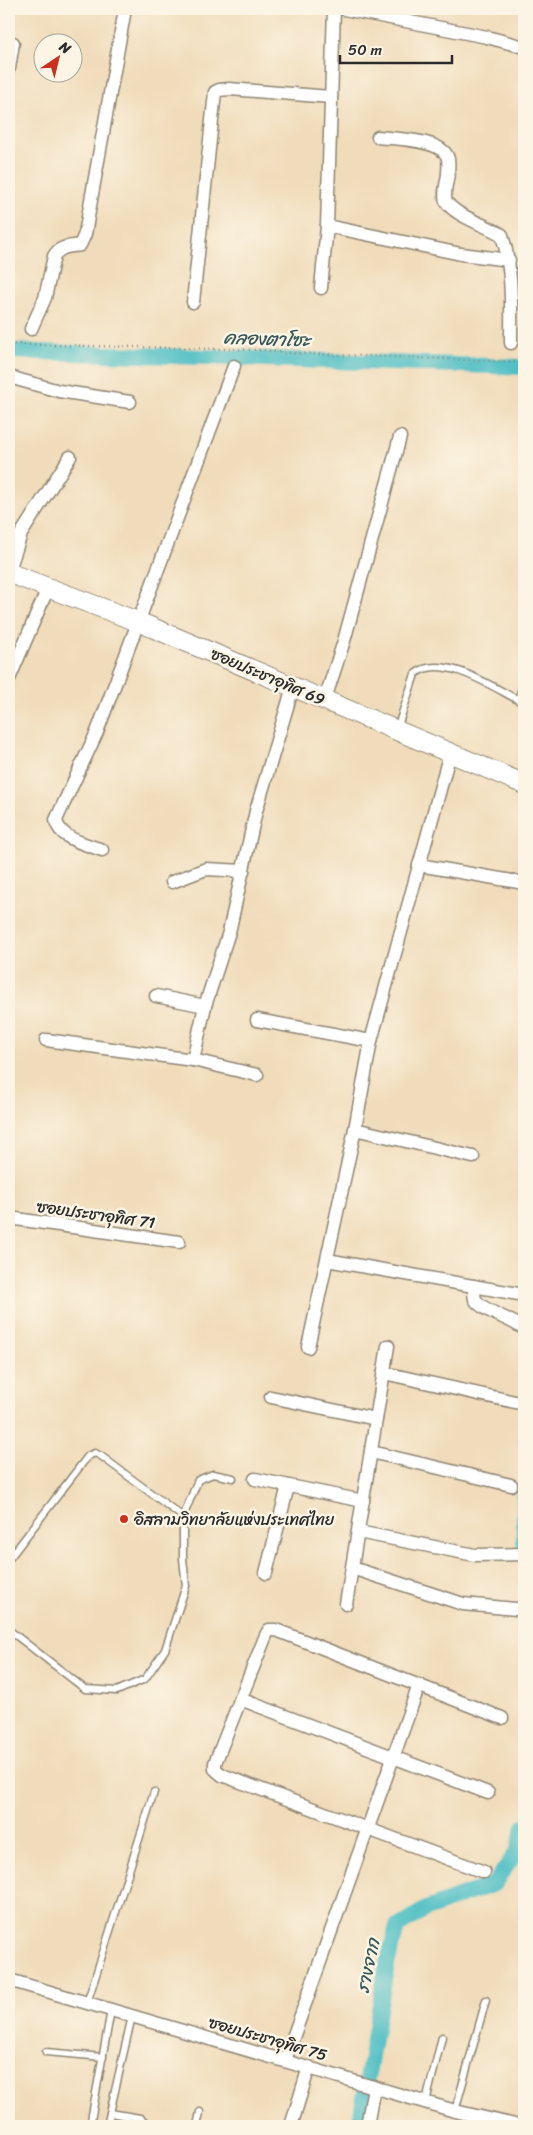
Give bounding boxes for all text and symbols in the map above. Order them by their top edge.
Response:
north arrow [32,32,82,82]
scale bar [340,32,453,64]
text: N [53,34,77,61]
text: 50 m [348,37,383,63]
water label: คลองตาโซะ [223,322,313,357]
street label: ซอยประชาอุทิศ 69 [206,639,330,714]
street label: ซอยประชาอุทิศ 71 [35,1192,157,1237]
place label: อิสลามวิทยาลัยแห่งประเทศไทย [133,1505,335,1534]
marker: อิสลามวิทยาลัยแห่งประเทศไทย [118,1513,130,1525]
water label: รางจาก [347,1935,390,1996]
street label: ซอยประชาอุทิศ 75 [205,2008,331,2069]

